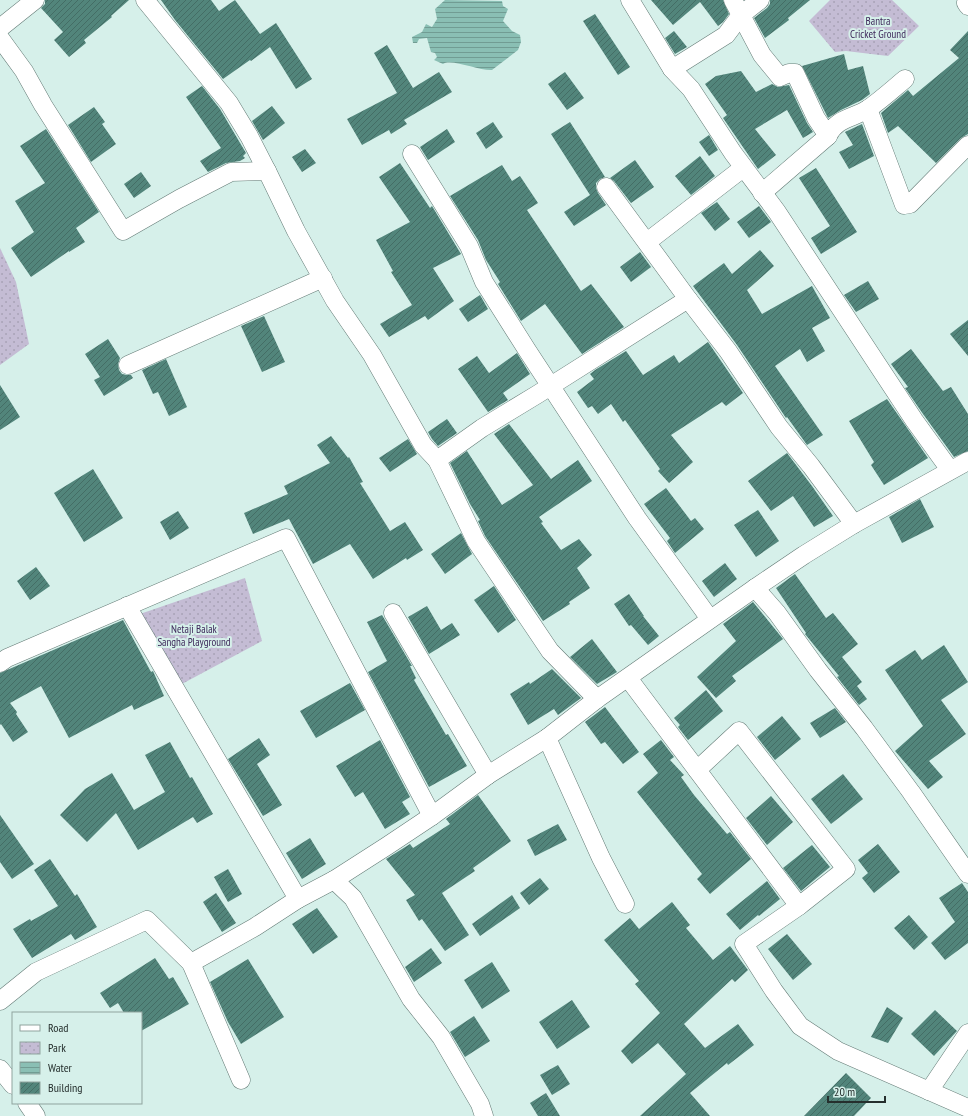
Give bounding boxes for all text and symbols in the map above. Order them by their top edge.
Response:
park label: Bantra Cricket Ground [850,14,906,41]
park label: Netaji Balak Sangha Playground [157,622,231,649]
legend [12,1012,142,1104]
text: Road [48,1020,68,1035]
text: Park [48,1040,66,1055]
text: Water [48,1060,73,1075]
scale bar [828,1078,885,1104]
text: Building [48,1080,83,1095]
text: 20 m [834,1084,855,1099]

